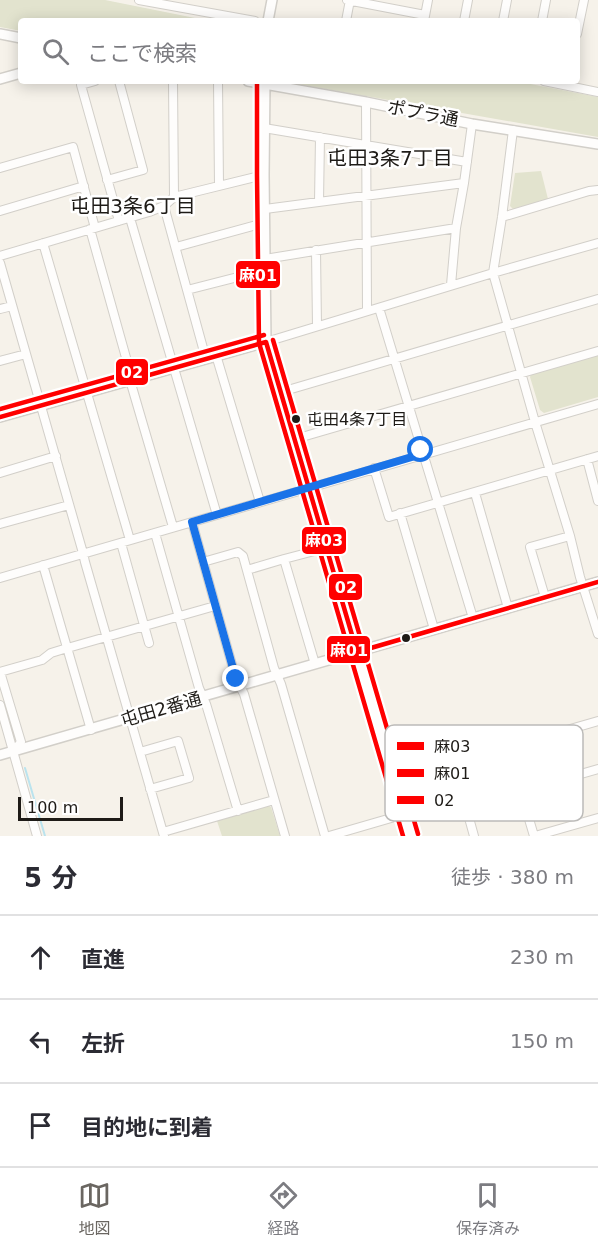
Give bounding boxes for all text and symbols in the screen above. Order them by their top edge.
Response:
search box [18,18,580,84]
icon: search [39,35,72,68]
text: ここで検索 [87,41,197,66]
street label: ポプラ通 [386,96,460,130]
district label: 屯田3条7丁目 [327,146,453,170]
district label: 屯田3条6丁目 [70,194,196,218]
line badge: 麻01 [235,260,281,289]
text: 麻01 [239,266,277,285]
line badge: 02 [115,358,149,386]
text: 02 [121,363,143,382]
place label: 屯田4条7丁目 [307,410,407,429]
marker: 屯田4条7丁目 [290,413,302,425]
route start [407,436,433,462]
line badge: 麻03 [301,526,347,555]
text: 麻03 [305,531,343,550]
line badge: 02 [328,573,363,601]
text: 02 [335,578,357,597]
unlabelled marker [400,632,412,644]
line badge: 麻01 [326,635,371,664]
text: 麻01 [330,641,368,660]
route end [222,665,248,691]
street label: 屯田2番通 [118,687,204,731]
legend [385,725,583,821]
text: 麻03 [434,737,470,756]
text: 麻01 [434,764,470,783]
text: 02 [434,791,454,810]
scale bar [18,794,123,822]
text: 100 m [27,798,78,817]
text: 5 分 [24,863,77,893]
text: 徒歩 · 380 m [451,865,574,889]
icon: ahead [24,941,57,974]
text: 230 m [510,945,574,969]
text: 直進 [81,947,125,972]
icon: left [24,1025,57,1058]
text: 150 m [510,1029,574,1053]
text: 左折 [81,1031,125,1056]
icon: arrive [24,1109,57,1142]
text: 目的地に到着 [81,1115,213,1140]
tab: 地図 [78,1179,111,1239]
tab: 経路 [267,1179,300,1239]
tab: 保存済み [456,1179,520,1239]

